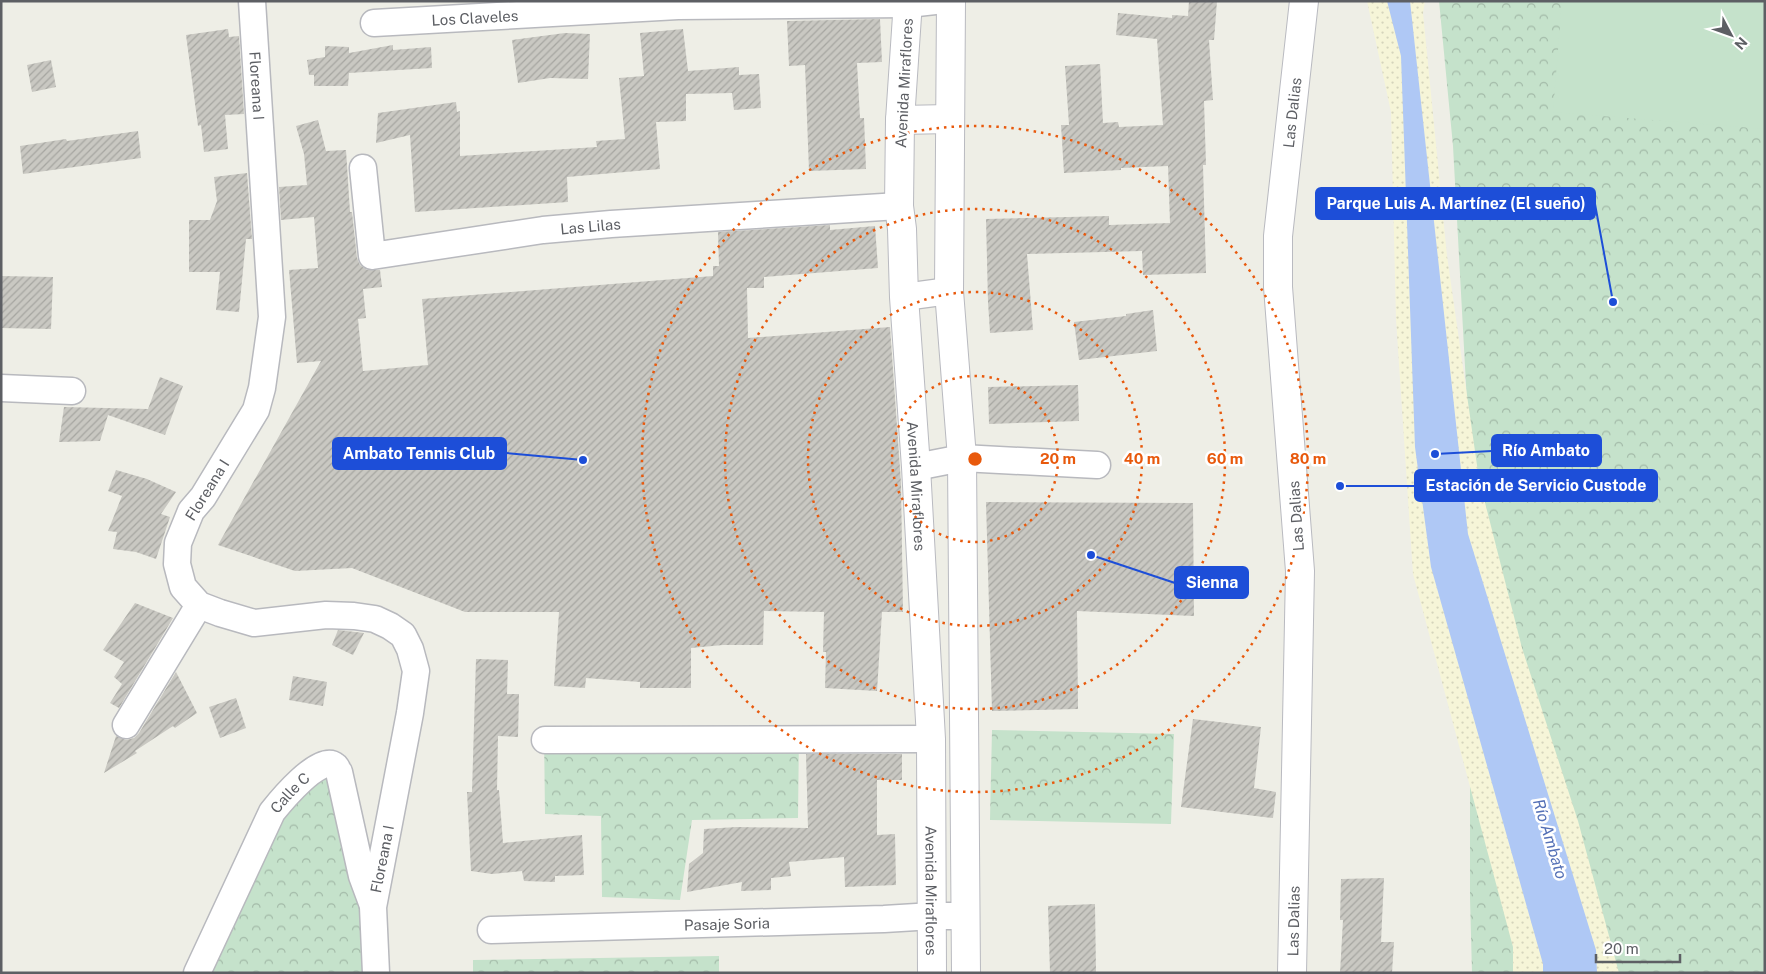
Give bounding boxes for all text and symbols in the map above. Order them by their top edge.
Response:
street label: Los Claveles [431,6,519,28]
north arrow [1706,10,1756,60]
street label: Avenida Miraflores [892,18,916,148]
text: N [1731,34,1750,53]
street label: Floreana I [247,51,268,121]
street label: Las Dalias [1279,77,1304,149]
callout: Parque Luis A. Martínez (El sueño) [1316,188,1595,219]
text: Parque Luis A. Martínez (El sueño) [1326,194,1586,213]
street label: Las Lilas [559,215,621,237]
street label: Avenida Miraflores [904,421,929,551]
callout: Río Ambato [1492,435,1601,466]
callout: Ambato Tennis Club [333,438,506,469]
text: Río Ambato [1502,441,1590,460]
text: Ambato Tennis Club [343,444,496,463]
centre of rings [966,450,984,468]
text: 20 m [1040,450,1076,467]
text: 40 m [1124,450,1160,467]
text: 60 m [1207,450,1243,467]
text: 80 m [1290,450,1326,467]
street label: Floreana I [182,456,232,524]
callout: Estación de Servicio Custode [1415,470,1657,501]
text: Estación de Servicio Custode [1425,476,1647,495]
street label: Las Dalias [1285,480,1307,552]
callout: Sienna [1175,567,1248,598]
text: Sienna [1186,573,1238,592]
street label: Calle C [266,768,313,816]
water label: Río Ambato [1529,797,1571,882]
street label: Floreana I [367,824,397,894]
street label: Avenida Miraflores [923,826,940,956]
street label: Las Dalias [1284,886,1302,956]
street label: Pasaje Soria [684,914,770,933]
scale bar [1596,932,1680,964]
text: 20 m [1604,940,1639,957]

